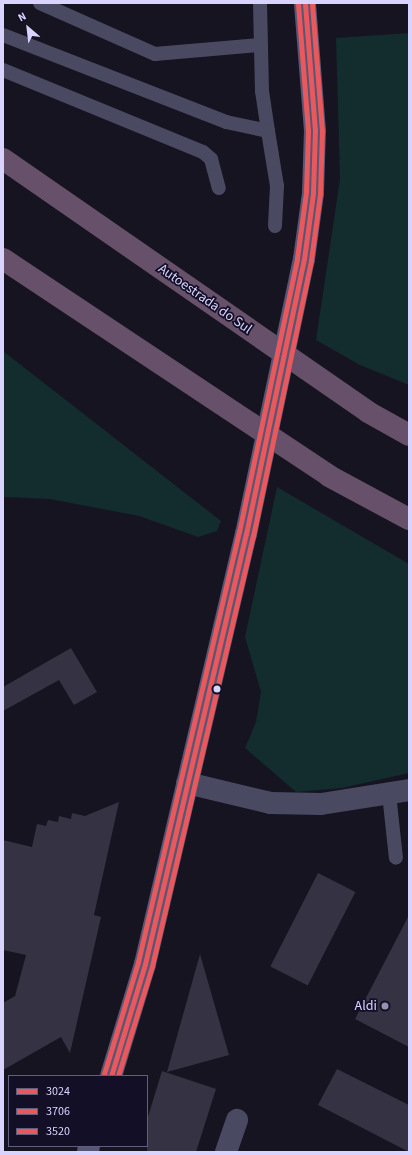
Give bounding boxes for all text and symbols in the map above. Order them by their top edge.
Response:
north arrow [8,8,48,48]
text: N [15,9,29,25]
street label: Autoestrada do Sul [155,260,255,338]
unlabelled marker [212,684,222,694]
place label: Aldi [355,998,377,1014]
marker: Aldi [380,1001,390,1011]
legend [8,1075,148,1147]
text: 3024 [46,1083,70,1100]
text: 3706 [46,1103,70,1120]
text: 3520 [46,1123,70,1140]

